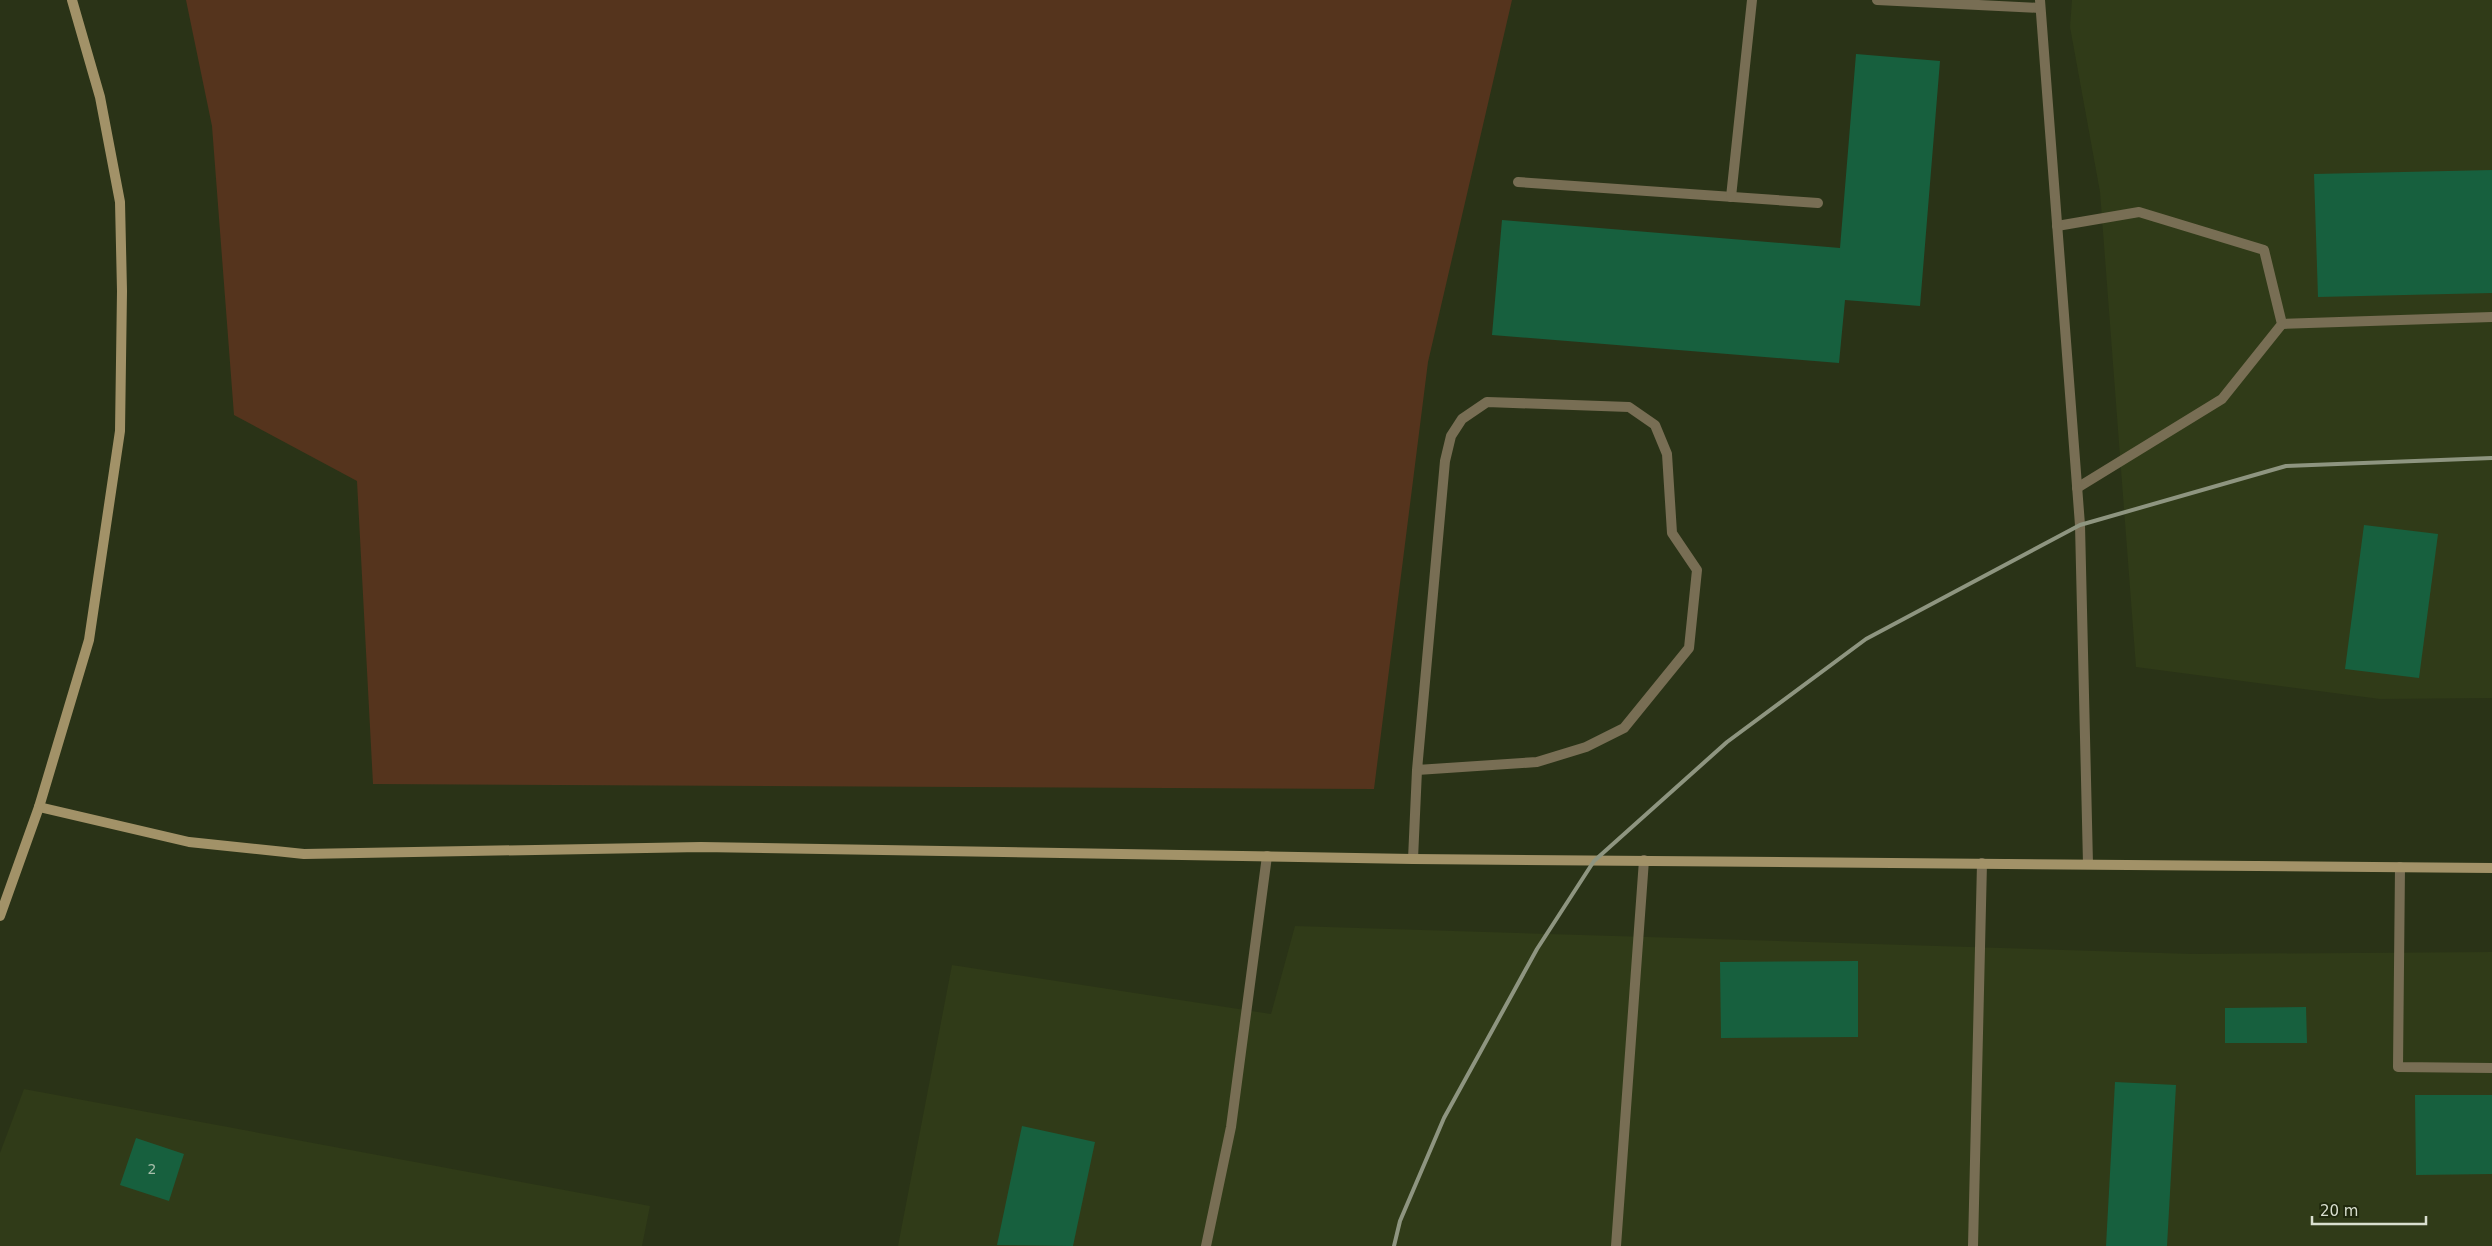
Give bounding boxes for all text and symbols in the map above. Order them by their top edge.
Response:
house number: 2 [148,1161,156,1177]
scale bar [2312,1194,2426,1226]
text: 20 m [2320,1202,2358,1220]

